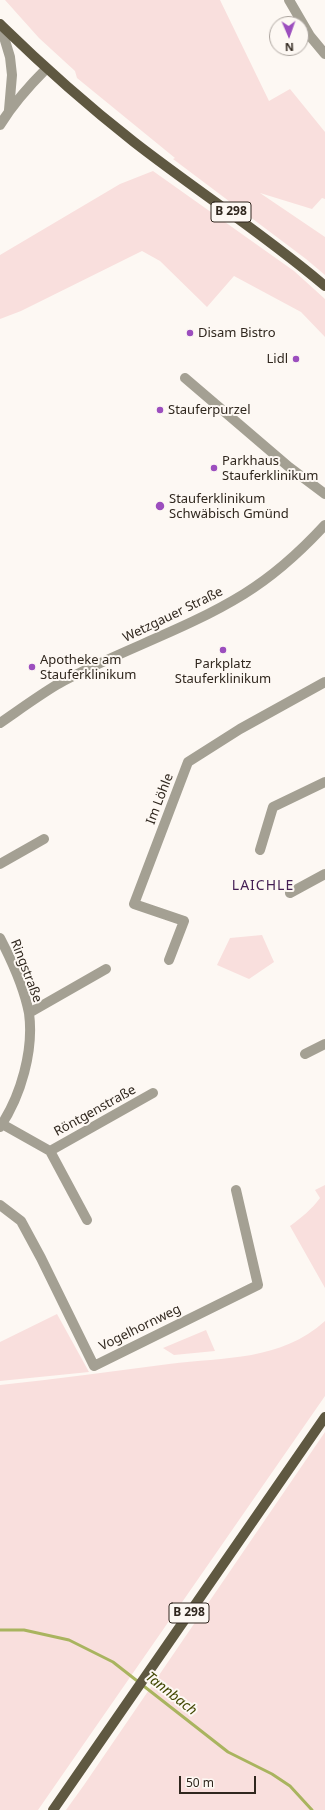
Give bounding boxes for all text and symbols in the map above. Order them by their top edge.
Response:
north arrow [269,16,309,56]
text: N [285,40,294,55]
road number: B 298 [211,202,251,222]
place label: Disam Bistro [198,325,276,341]
marker: Disam Bistro [185,328,195,338]
place label: Lidl [266,351,288,367]
marker: Lidl [291,354,301,364]
place label: Stauferpurzel [168,402,251,418]
marker: Stauferpurzel [155,405,165,415]
place label: Parkhaus Stauferklinikum [222,453,318,484]
marker: Parkhaus Stauferklinikum [209,463,219,473]
place label: Stauferklinikum Schwäbisch Gmünd [169,491,289,522]
marker: Stauferklinikum Schwäbisch Gmünd [154,500,166,512]
street label: Wetzgauer Straße [121,584,225,646]
marker: Parkplatz Stauferklinikum [218,645,228,655]
place label: Apotheke am Stauferklinikum [40,652,136,683]
place label: Parkplatz Stauferklinikum [175,656,271,687]
marker: Apotheke am Stauferklinikum [27,662,37,672]
street label: Im Löhle [143,771,177,827]
district label: LAICHLE [232,878,294,894]
street label: Ringstraße [7,937,45,1005]
street label: Röntgenstraße [51,1082,139,1140]
street label: Vogelhornweg [97,1301,183,1355]
road number: B 298 [169,1603,209,1623]
water label: Tannbach [142,1669,200,1719]
scale bar [181,1768,258,1794]
text: 50 m [186,1774,214,1791]

